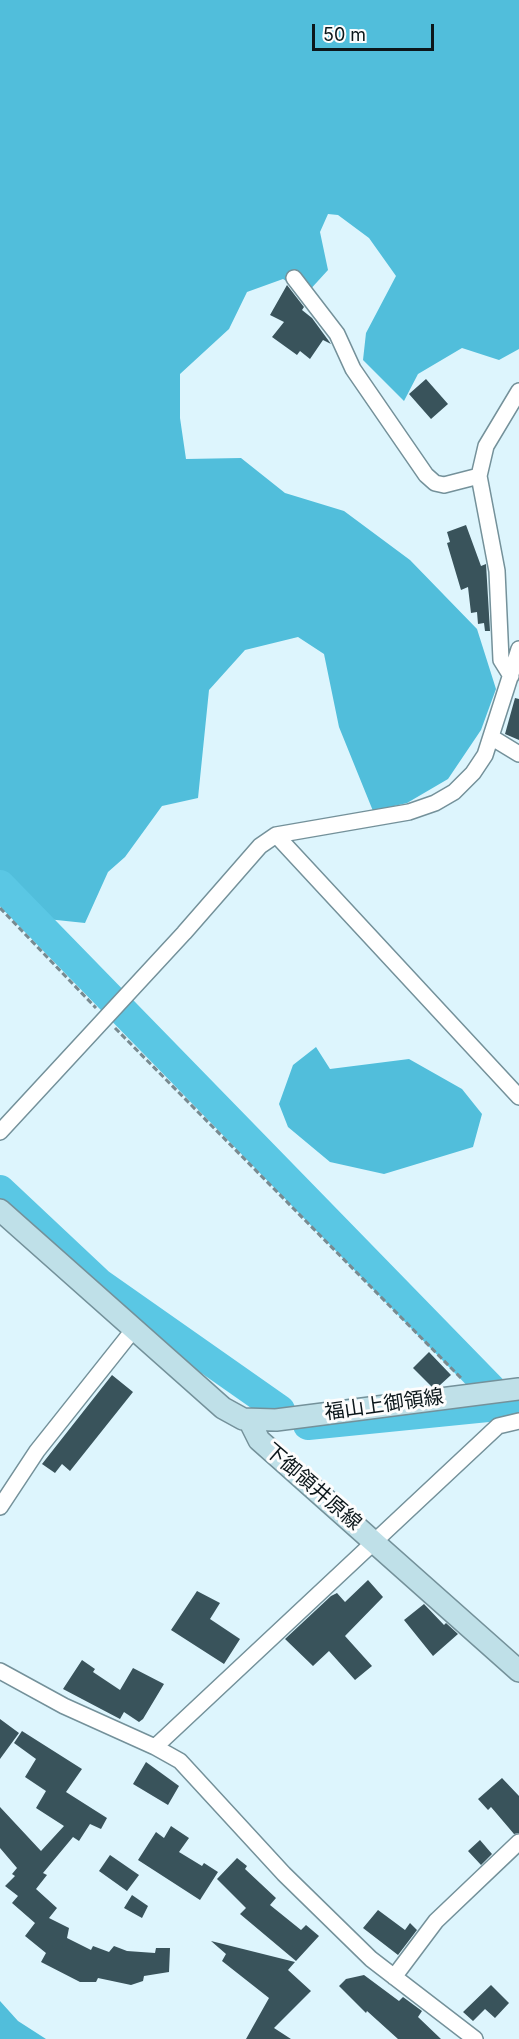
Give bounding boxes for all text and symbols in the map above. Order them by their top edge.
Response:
scale bar [315,12,436,50]
text: 50 m [323,24,366,45]
street label: 福山上御領線 [323,1385,445,1425]
street label: 下御領井原線 [260,1439,366,1535]

